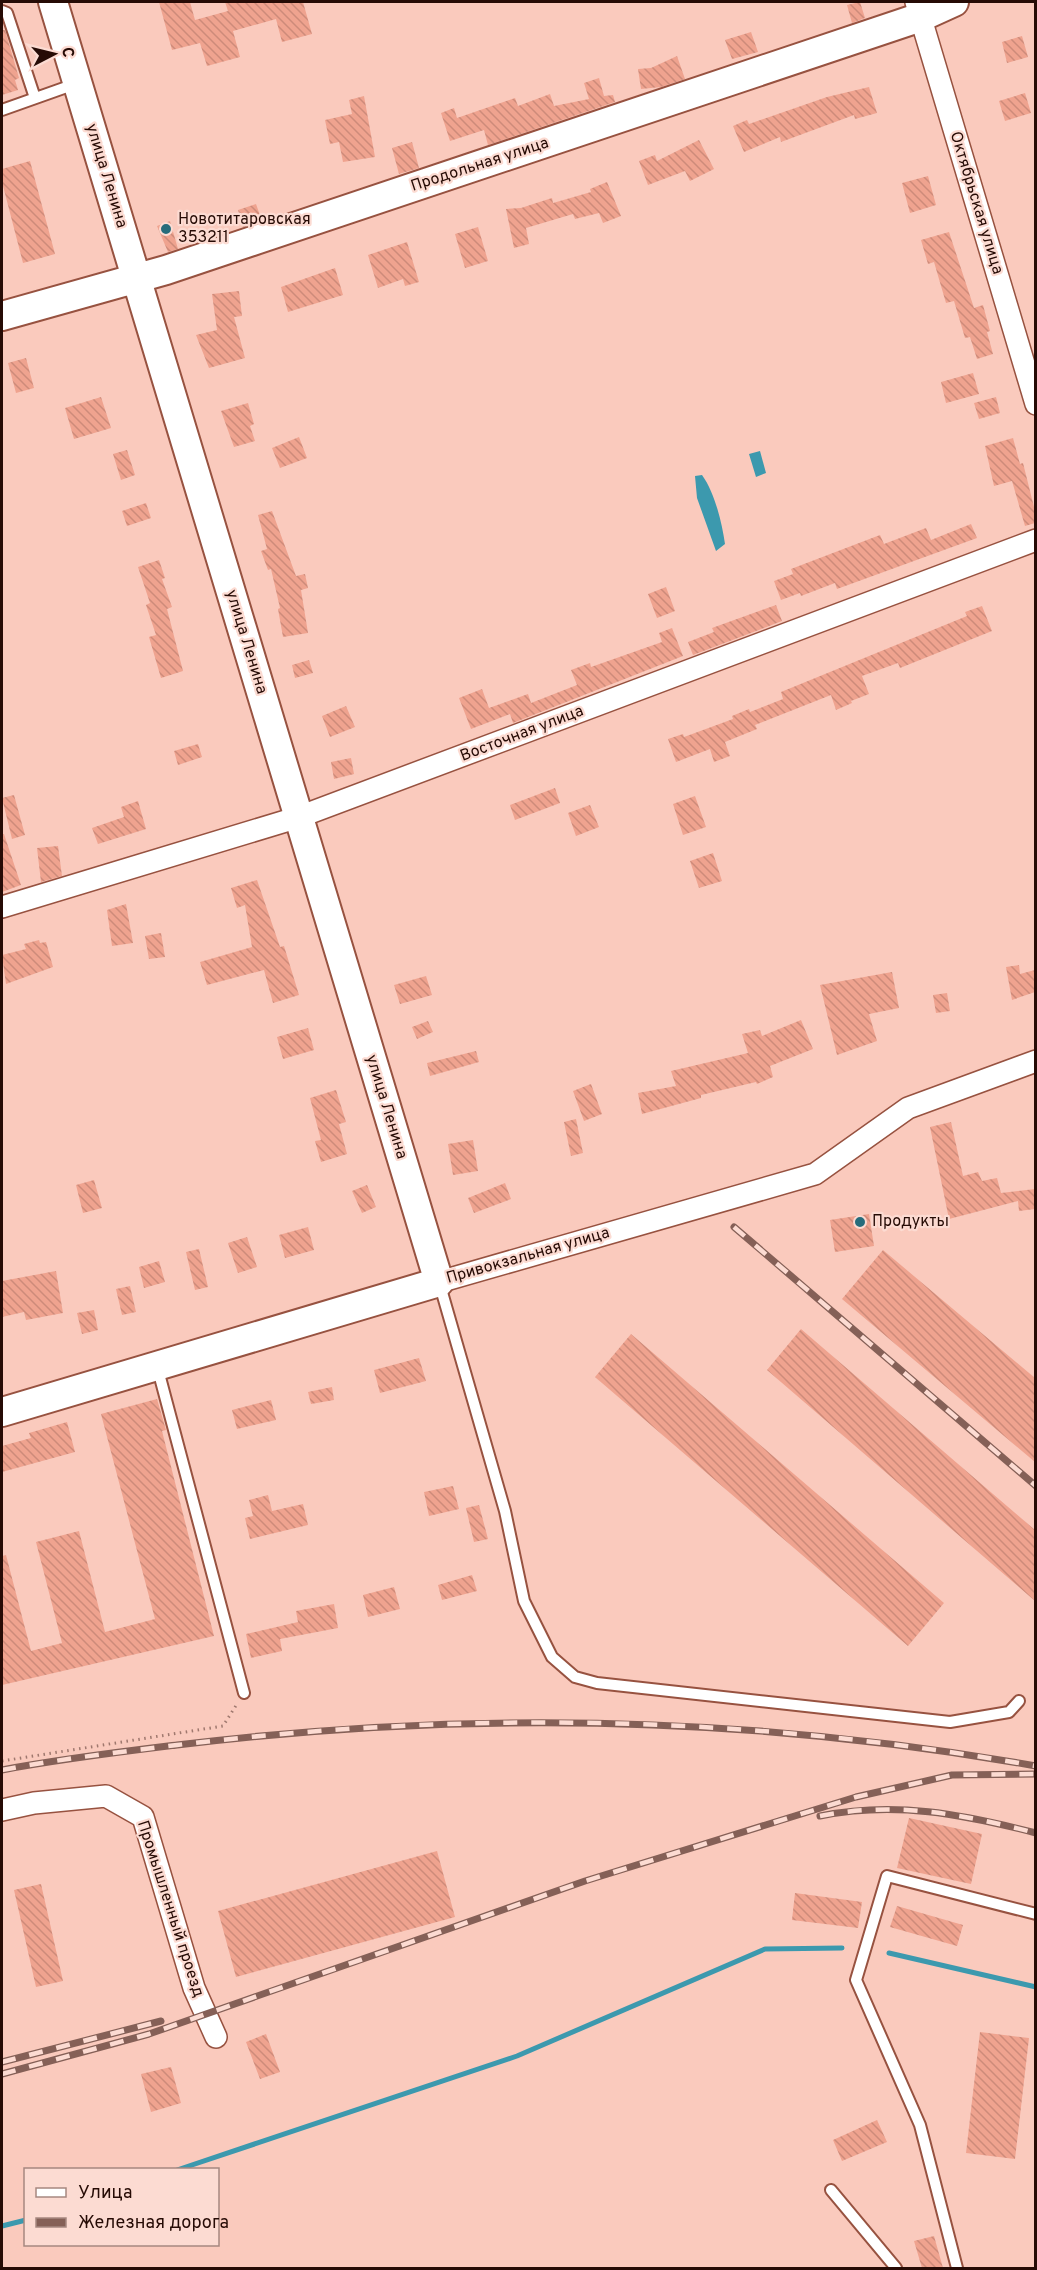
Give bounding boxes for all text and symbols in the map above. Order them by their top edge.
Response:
north arrow [24,24,84,84]
text: С [56,46,77,59]
street label: улица Ленина [81,121,131,231]
street label: Октябрьская улица [945,129,1007,277]
street label: Продольная улица [409,133,551,197]
place label: Новотитаровская 353211 [178,210,311,248]
marker: Новотитаровская 353211 [159,222,173,236]
street label: улица Ленина [221,587,271,697]
street label: Восточная улица [458,701,586,767]
street label: улица Ленина [361,1052,411,1162]
place label: Продукты [872,1212,949,1232]
marker: Продукты [853,1215,867,1229]
street label: Привокзальная улица [444,1223,612,1289]
street label: Промышленный проезд [132,1818,208,2000]
legend [24,2168,219,2246]
text: Улица [78,2182,132,2205]
text: Железная дорога [78,2212,229,2235]

